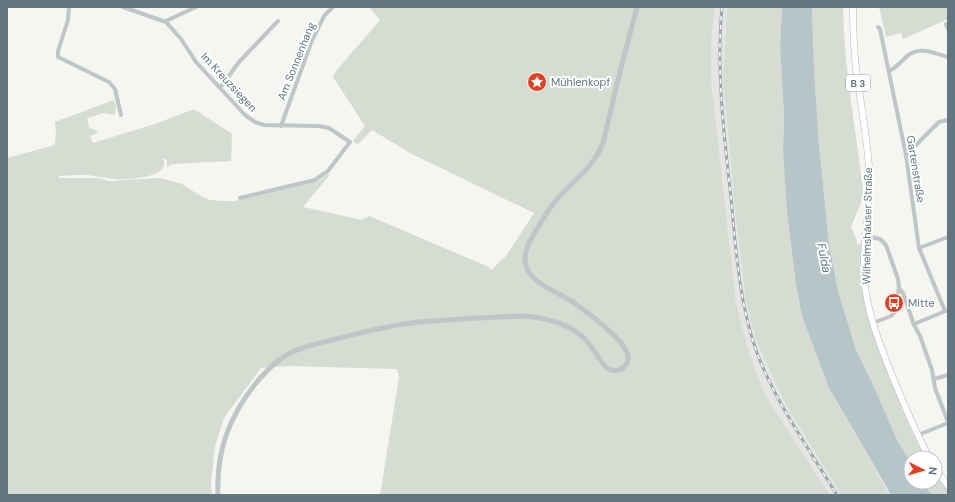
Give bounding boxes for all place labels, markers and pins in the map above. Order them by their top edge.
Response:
place icon: Mühlenkopf [526,71,548,93]
place label: Mühlenkopf [551,75,610,89]
bus stop icon: Mitte [883,292,905,314]
place label: Mitte [908,296,935,310]

